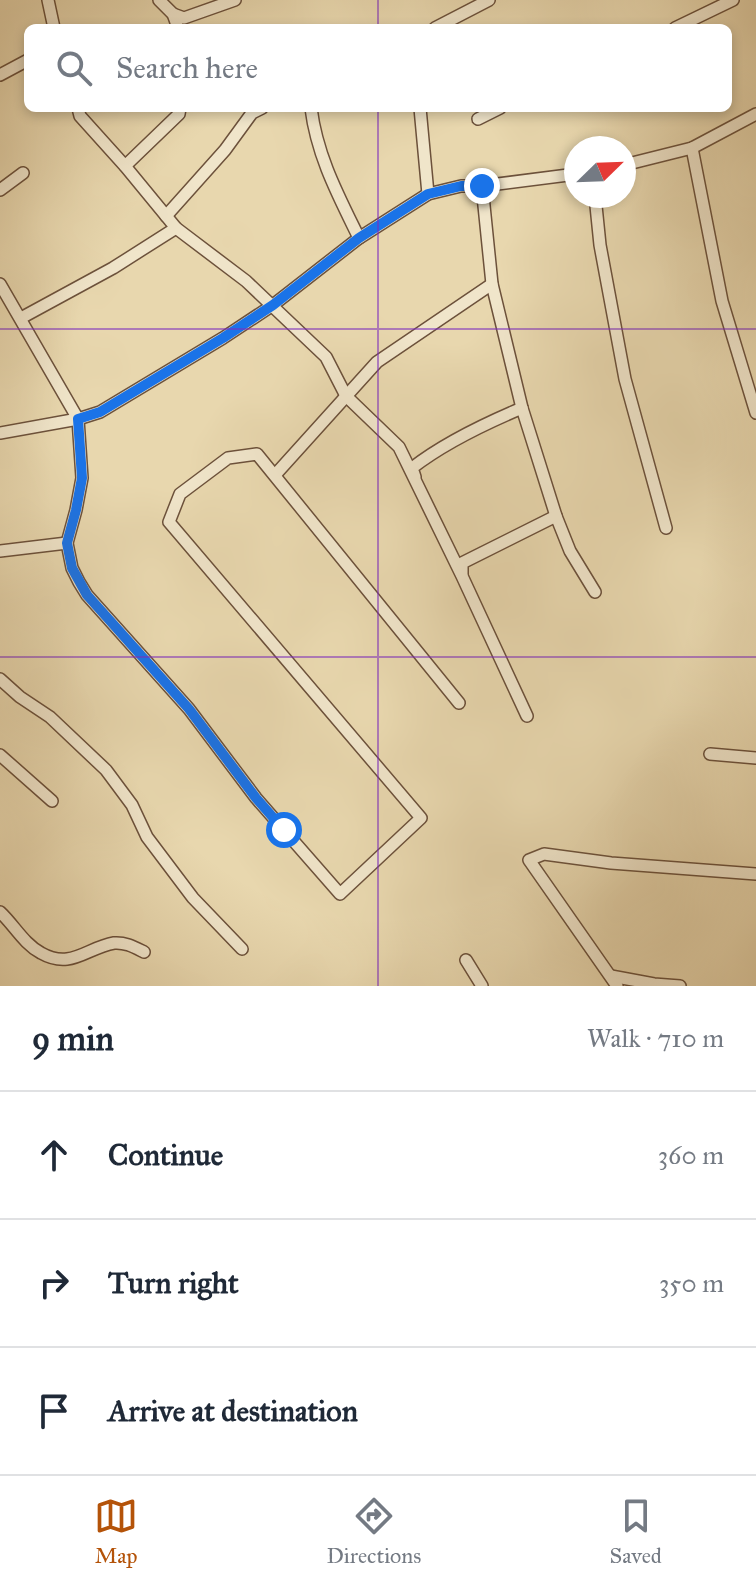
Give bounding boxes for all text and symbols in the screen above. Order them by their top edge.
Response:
search box [24,24,732,112]
icon: search [52,46,96,90]
text: Search here [116,50,258,86]
north arrow [564,136,636,208]
route end [464,168,500,204]
route start [266,812,302,848]
text: 9 min [32,1018,114,1059]
text: Walk · 710 m [587,1022,724,1054]
icon: ahead [32,1133,76,1177]
text: Continue [108,1137,223,1173]
text: 360 m [658,1139,724,1171]
icon: right [32,1261,76,1305]
text: Turn right [108,1265,239,1301]
text: 350 m [659,1267,724,1299]
icon: arrive [32,1389,76,1433]
text: Arrive at destination [108,1393,358,1429]
tab: Map [94,1494,138,1569]
tab: Directions [326,1494,421,1569]
tab: Saved [610,1494,662,1569]

